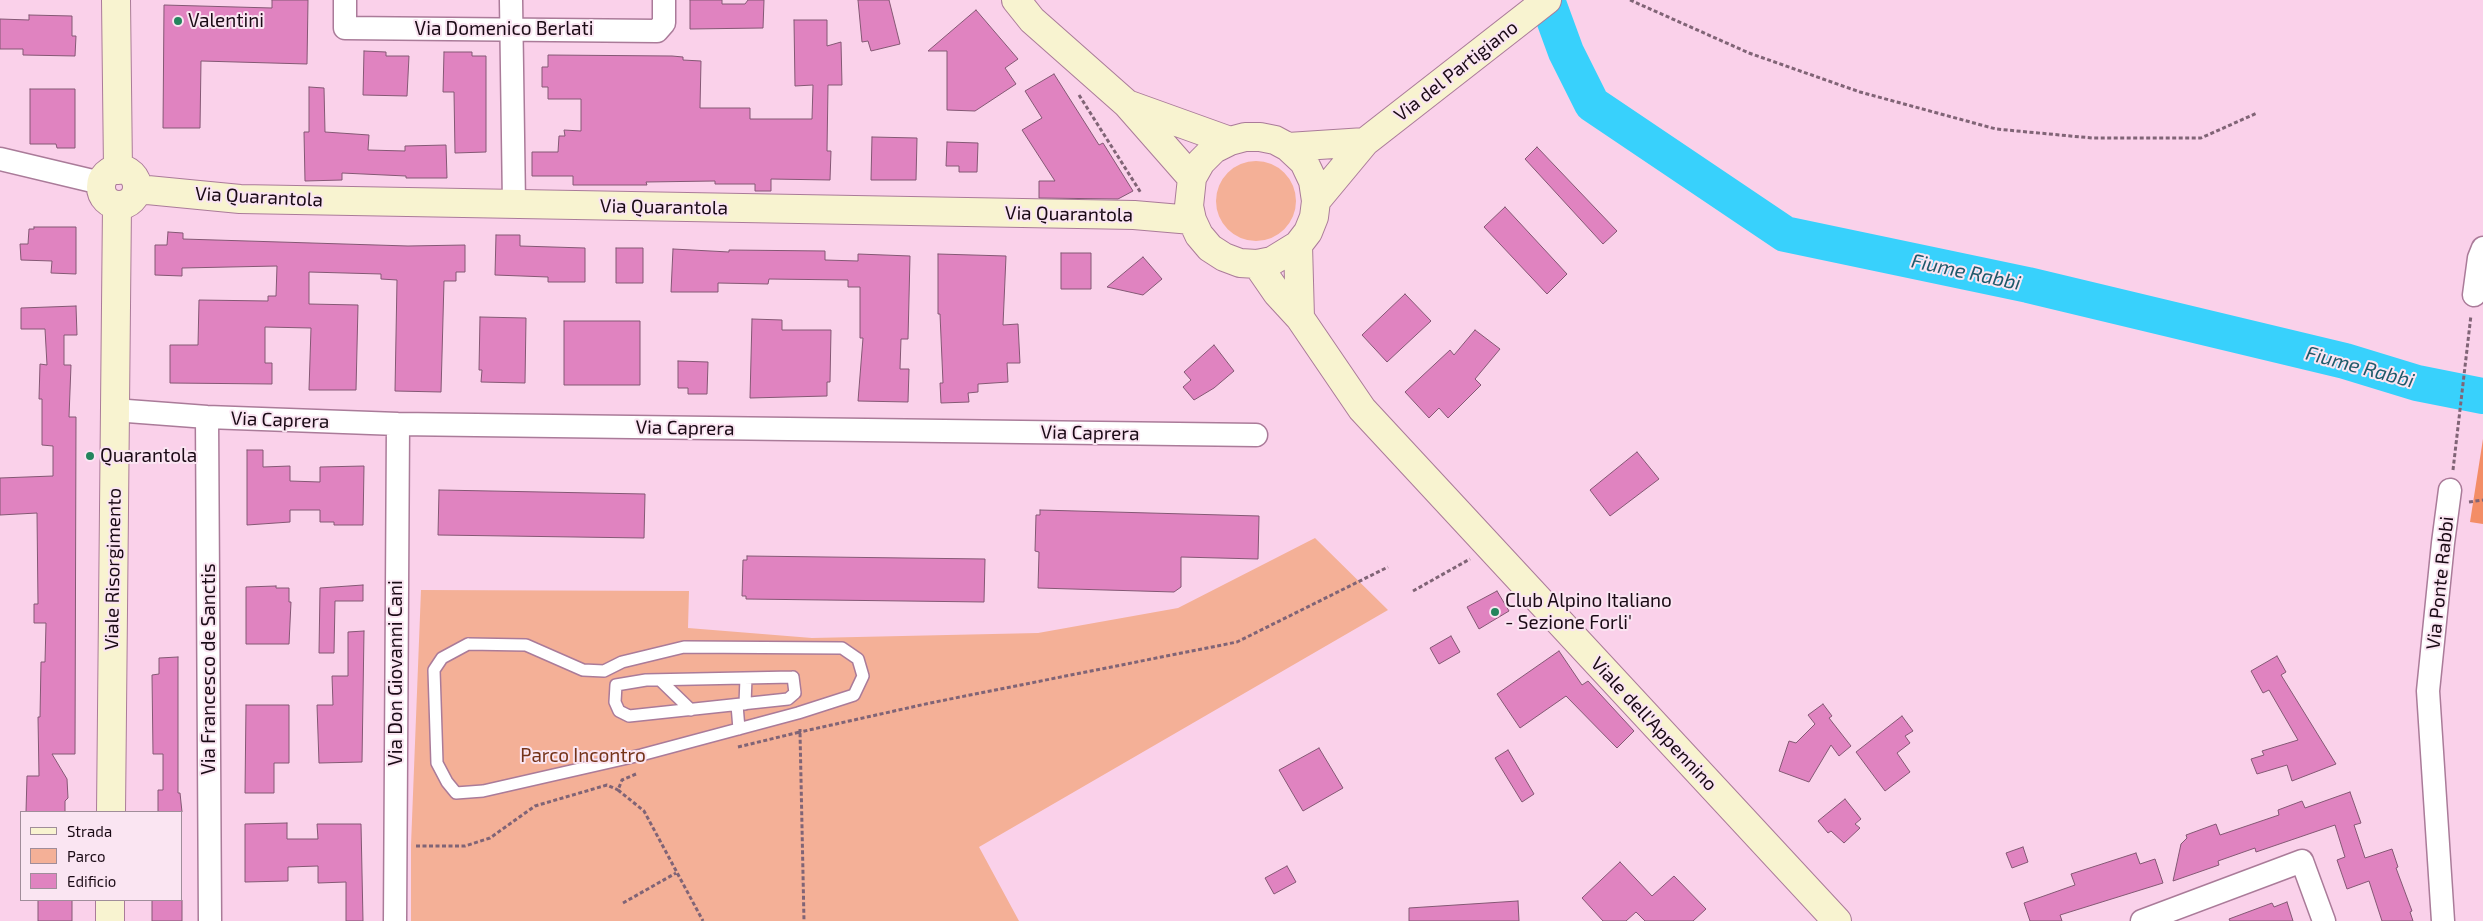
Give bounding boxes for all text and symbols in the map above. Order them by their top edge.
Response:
place label: Valentini [188,10,264,32]
marker: Valentini [172,15,184,27]
street label: Via del Partigiano [1390,16,1522,126]
street label: Via Domenico Berlati [415,18,593,40]
street label: Via Quarantola [194,182,324,212]
street label: Via Quarantola [600,194,728,220]
street label: Via Quarantola [1005,201,1133,227]
water label: Fiume Rabbi [1909,249,2023,295]
water label: Fiume Rabbi [2303,341,2417,393]
street label: Via Caprera [230,407,330,433]
street label: Via Caprera [635,416,735,440]
street label: Via Caprera [1040,421,1140,445]
place label: Quarantola [100,445,197,467]
marker: Quarantola [84,450,96,462]
street label: Viale Risorgimento [100,488,126,650]
street label: Via Ponte Rabbi [2422,515,2458,651]
street label: Via Francesco de Sanctis [198,563,220,775]
street label: Via Don Giovanni Cani [385,580,407,766]
place label: Club Alpino Italiano - Sezione Forli' [1505,590,1672,634]
marker: Club Alpino Italiano - Sezione Forli' [1489,606,1501,618]
street label: Viale dell'Appennino [1586,652,1722,796]
park label: Parco Incontro [520,745,646,767]
legend [20,811,182,901]
text: Strada [67,822,112,840]
text: Parco [67,847,106,865]
text: Edificio [67,872,116,890]

